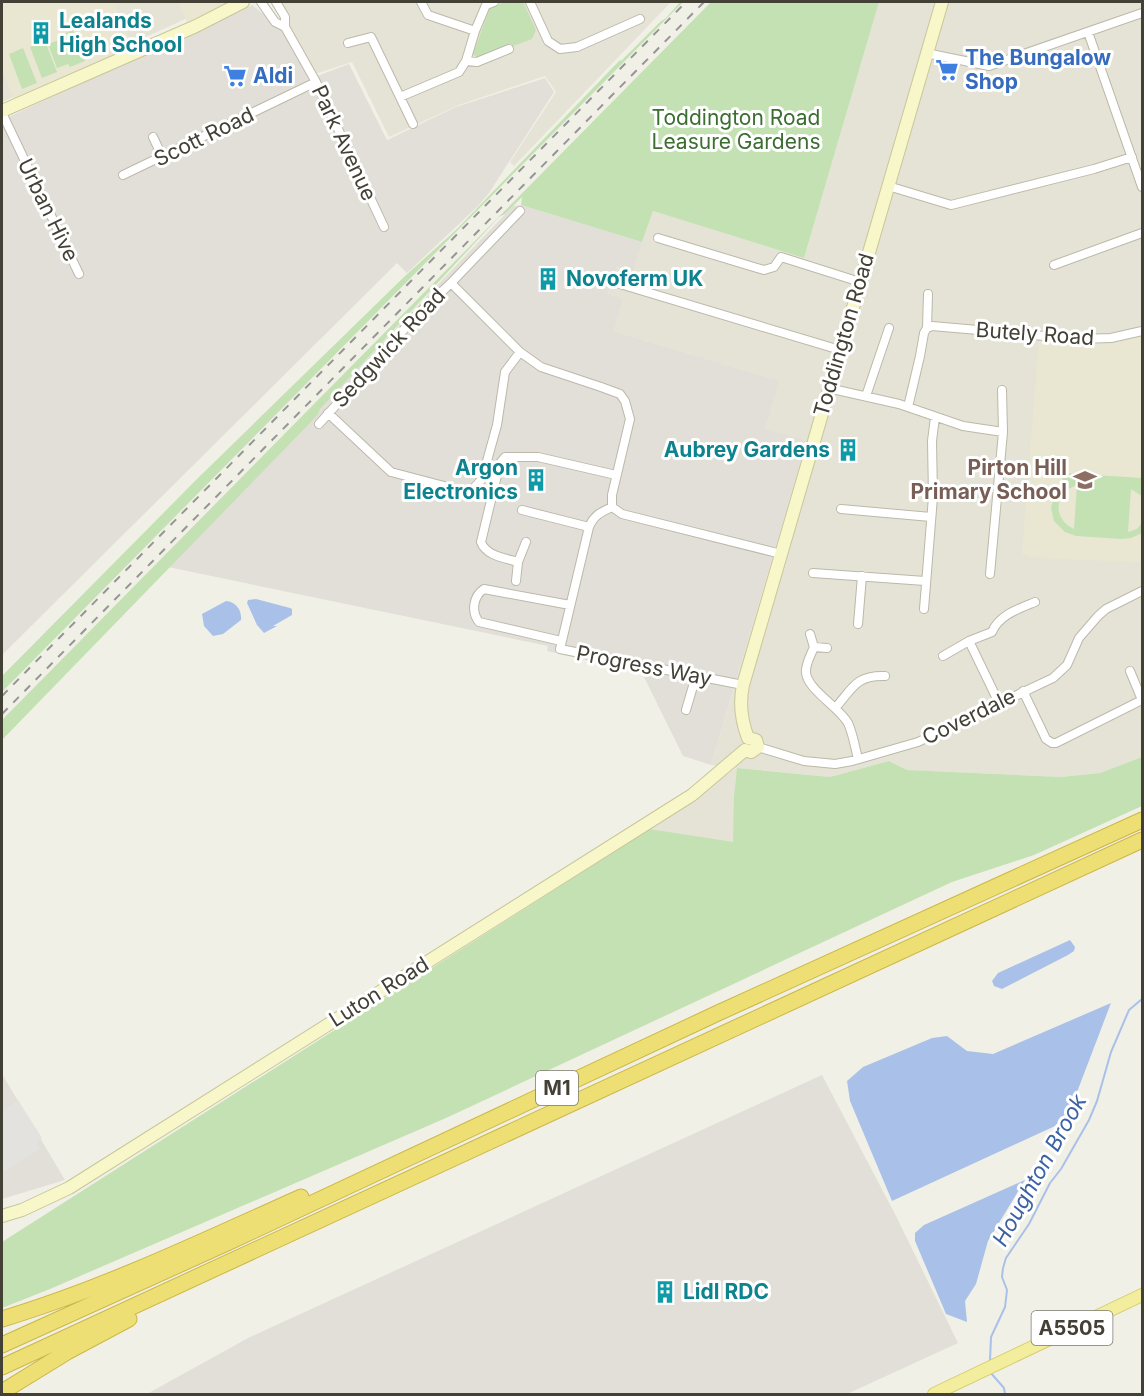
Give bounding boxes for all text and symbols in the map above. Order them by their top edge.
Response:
place label: Lealands High School [59,8,182,57]
building icon: Lealands High School [28,20,54,46]
place label: The Bungalow Shop [965,45,1111,94]
supermarket icon: The Bungalow Shop [934,57,960,83]
supermarket icon: Aldi [222,63,248,89]
place label: Aldi [253,63,293,88]
street label: Park Avenue [307,81,382,205]
street label: Scott Road [150,102,258,171]
park label: Toddington Road Leasure Gardens [652,105,820,154]
street label: Urban Hive [13,154,84,265]
street label: Toddington Road [808,250,879,419]
building icon: Novoferm UK [535,266,561,292]
place label: Novoferm UK [566,266,703,291]
street label: Sedgwick Road [327,283,450,412]
street label: Butely Road [975,317,1095,350]
place label: Aubrey Gardens [664,437,830,462]
building icon: Aubrey Gardens [835,437,861,463]
place label: Argon Electronics [403,455,518,504]
place label: Pirton Hill Primary School [911,455,1067,504]
building icon: Argon Electronics [523,467,549,493]
school or university icon: Pirton Hill Primary School [1072,467,1098,493]
street label: Progress Way [574,640,714,691]
street label: Coverdale [918,683,1020,750]
street label: Luton Road [324,951,433,1032]
road number: M1 [536,1071,578,1105]
water label: Houghton Brook [987,1089,1092,1250]
building icon: Lidl RDC [652,1279,678,1305]
place label: Lidl RDC [683,1279,769,1304]
road number: A5505 [1032,1311,1112,1345]

